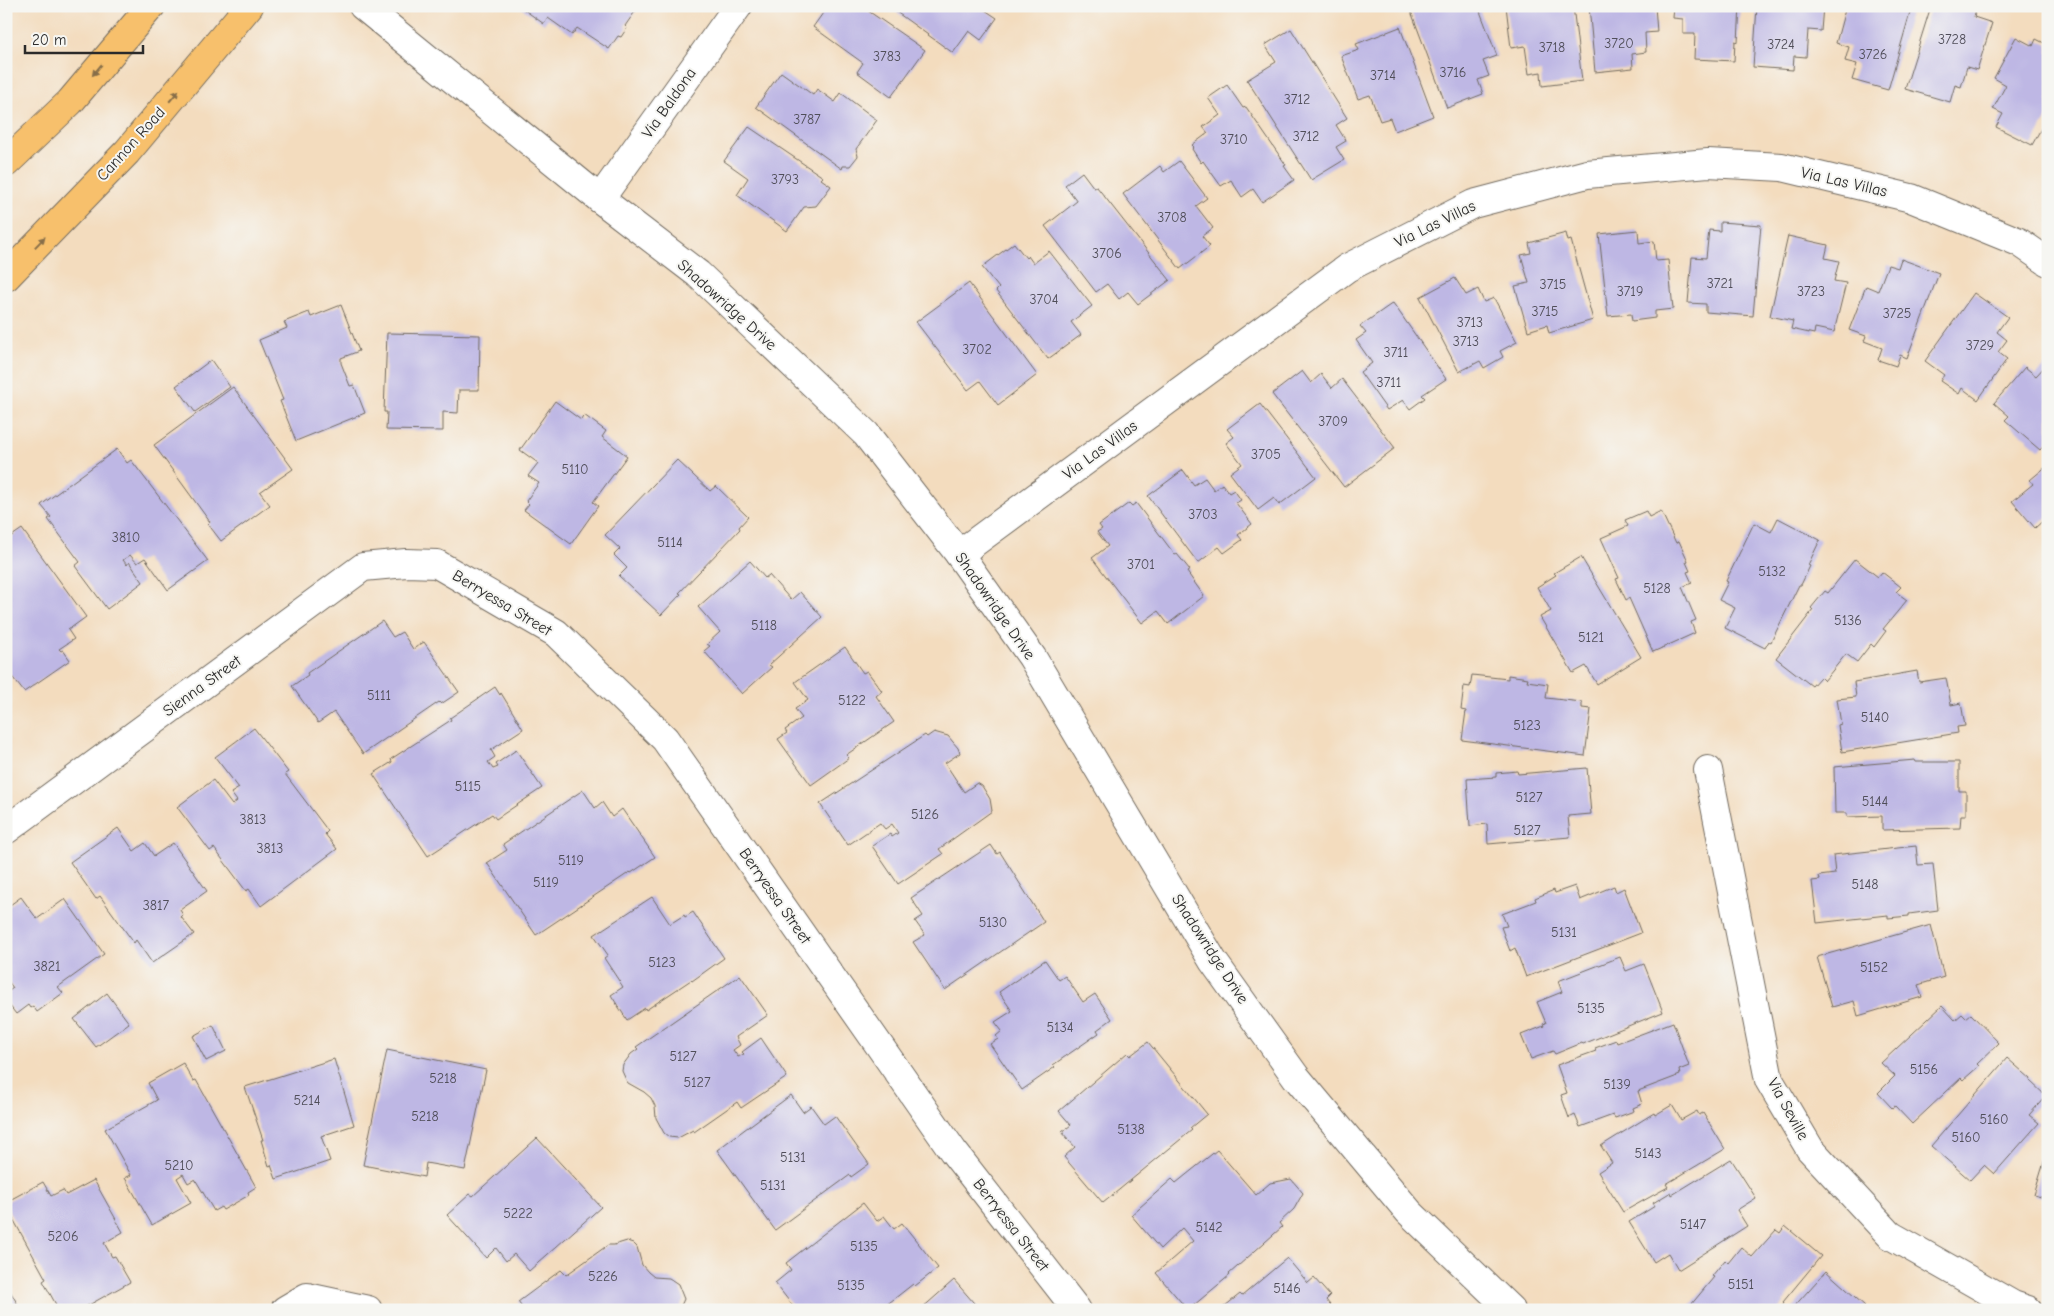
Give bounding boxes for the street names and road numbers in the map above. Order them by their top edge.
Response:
street label: Via Baldona [638,64,700,142]
street label: Cannon Road [93,103,169,185]
street label: Via Las Villas [1799,163,1889,201]
street label: Via Las Villas [1392,196,1479,251]
street label: Shadowridge Drive [674,256,780,354]
street label: Via Las Villas [1059,417,1141,483]
street label: Shadowridge Drive [951,549,1039,663]
street label: Berryessa Street [449,566,555,640]
street label: Sienna Street [160,651,245,720]
street label: Berryessa Street [735,845,815,948]
street label: Shadowridge Drive [1168,891,1252,1007]
street label: Via Seville [1764,1075,1812,1143]
street label: Berryessa Street [969,1175,1053,1275]

